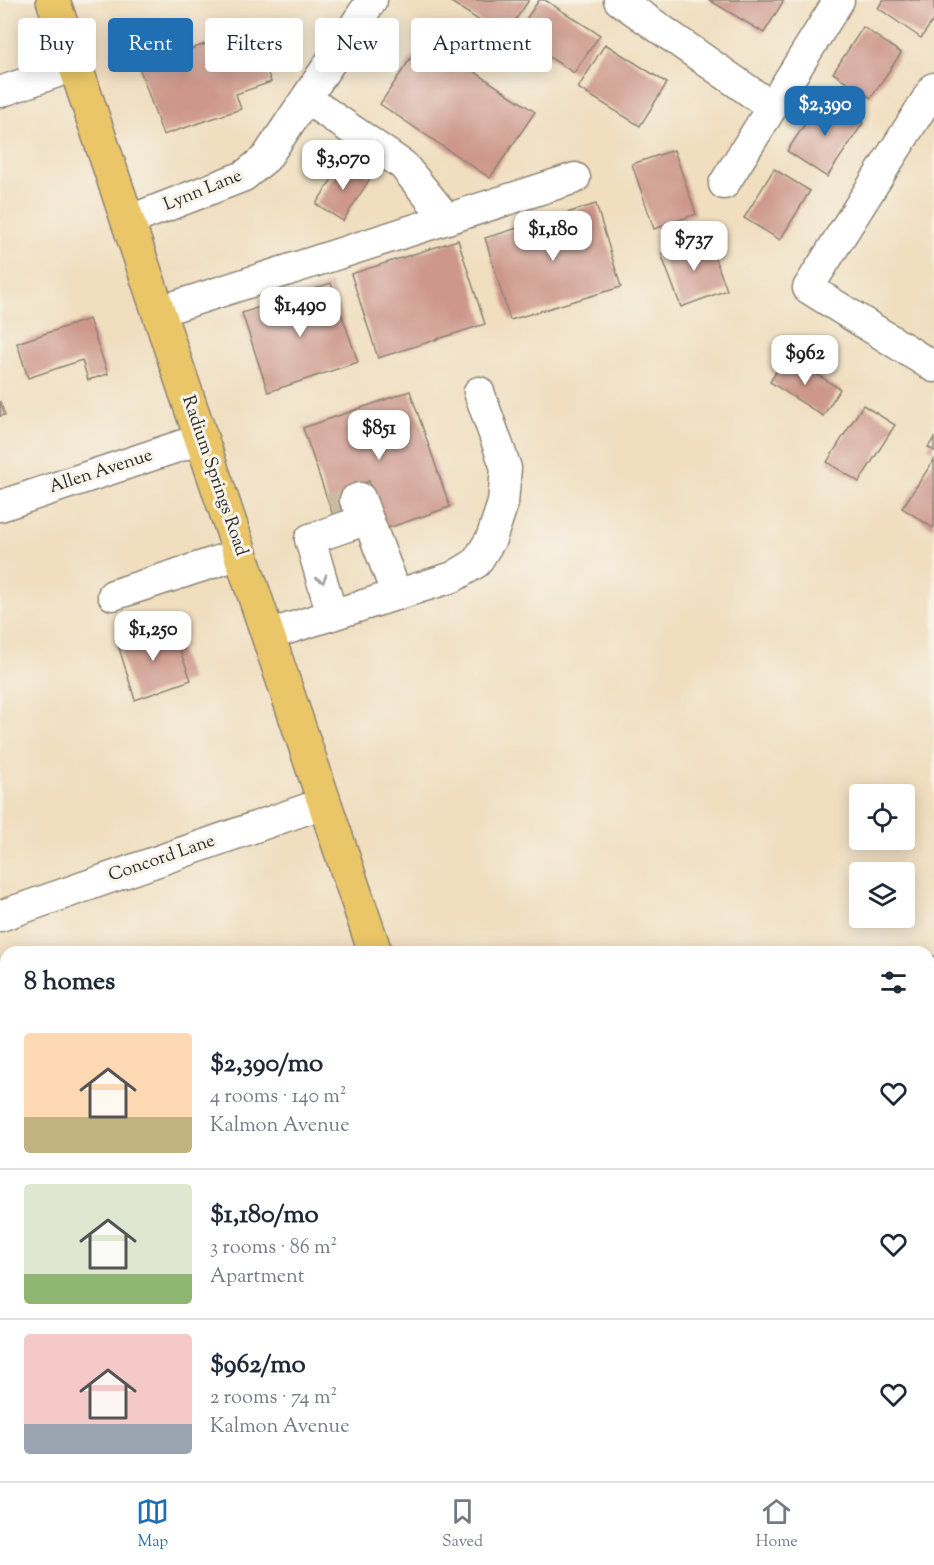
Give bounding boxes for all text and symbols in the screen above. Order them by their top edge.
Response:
chip: Buy [18,18,96,72]
chip: Rent [108,18,193,72]
chip: Filters [205,18,303,72]
chip: New [315,18,399,72]
chip: Apartment [411,18,552,72]
pin: $2,390 [776,86,874,137]
text: $2,390 [798,91,852,120]
pin: $3,070 [294,140,392,191]
text: $3,070 [316,145,370,174]
street label: Lynn Lane [160,164,246,218]
pin: $1,180 [504,211,602,262]
text: $1,180 [528,216,578,245]
pin: $737 [658,221,730,272]
text: $737 [675,226,713,255]
pin: $1,490 [251,287,349,338]
text: $1,490 [274,292,326,321]
pin: $962 [769,335,841,386]
text: $962 [785,340,825,369]
street label: Radium Springs Road [174,392,254,560]
pin: $851 [343,410,415,461]
text: $851 [362,415,396,444]
street label: Allen Avenue [46,443,156,501]
one-way arrow [315,573,327,584]
pin: $1,250 [104,611,202,662]
text: $1,250 [128,616,178,645]
map controls [849,784,915,928]
button: locate [849,784,915,850]
street label: Concord Lane [105,829,219,889]
button: layers [849,862,915,928]
text: 8 homes [24,964,115,1001]
icon: filters [877,966,910,999]
text: $2,390/mo [210,1046,323,1083]
icon: home [72,1057,144,1129]
icon: heart [877,1077,910,1110]
text: 4 rooms · 140 m² [210,1083,347,1112]
text: Kalmon Avenue [210,1112,349,1141]
text: $1,180/mo [210,1197,319,1234]
icon: home [72,1208,144,1280]
icon: heart [877,1228,910,1261]
text: 3 rooms · 86 m² [210,1234,337,1263]
text: Apartment [210,1263,305,1292]
text: $962/mo [210,1347,306,1384]
icon: home [72,1358,144,1430]
icon: heart [877,1378,910,1411]
text: 2 rooms · 74 m² [210,1384,337,1413]
text: Kalmon Avenue [210,1413,349,1442]
tab: Map [136,1495,169,1554]
tab: Saved [442,1495,483,1554]
tab: Home [756,1495,798,1554]

